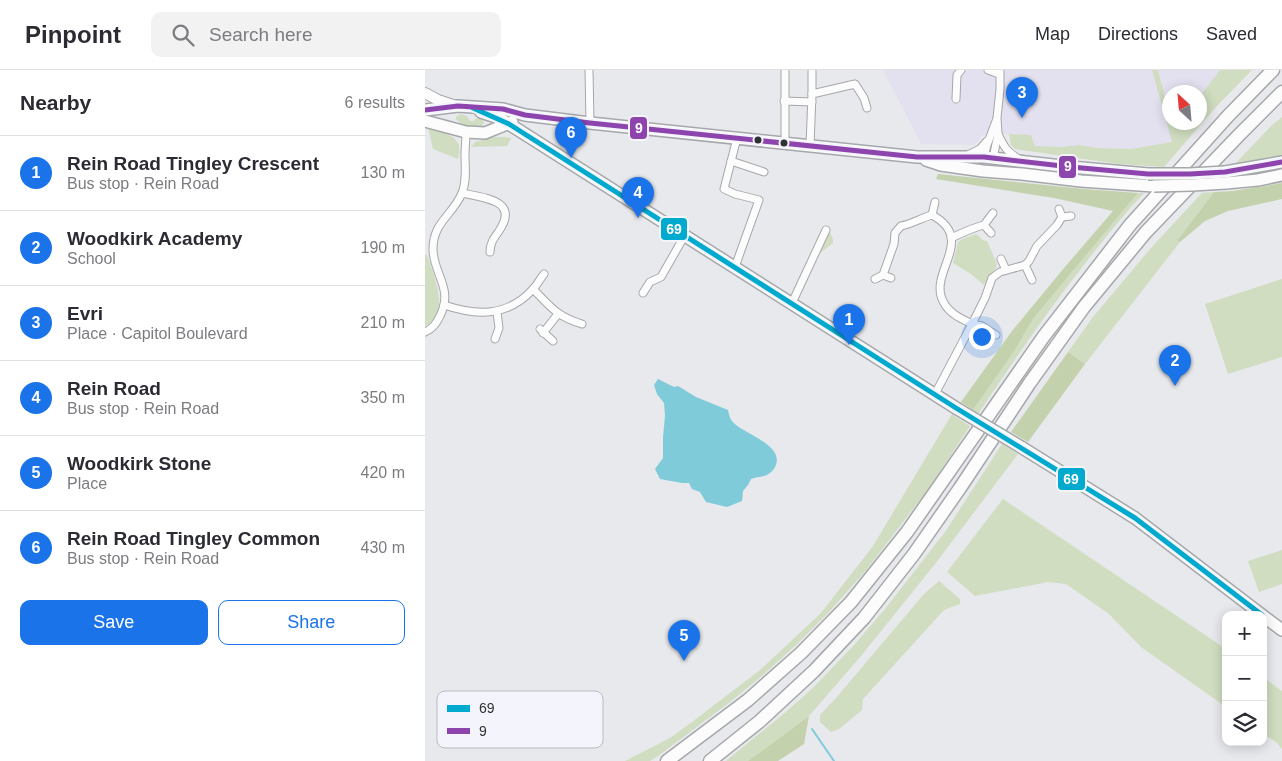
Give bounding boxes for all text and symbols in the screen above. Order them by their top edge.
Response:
search box [151,12,501,57]
text: Pinpoint [25,21,121,48]
icon: search [169,21,197,49]
text: Search here [209,24,313,45]
text: Map [1035,24,1070,44]
text: Directions [1098,24,1178,44]
text: Saved [1206,24,1257,44]
pin: 3 [1006,77,1038,118]
north arrow [1162,85,1207,130]
text: Nearby [20,91,91,114]
text: 6 results [345,94,405,111]
line badge: 9 [629,116,648,140]
pin: 6 [555,117,587,158]
text: 9 [635,120,643,136]
unlabelled marker [753,135,763,145]
unlabelled marker [779,138,789,148]
text: Rein Road Tingley Crescent [67,153,319,174]
line badge: 9 [1058,155,1077,179]
text: 9 [1064,158,1072,174]
text: 1 [32,164,40,181]
text: 130 m [361,164,405,181]
text: Bus stop · Rein Road [67,175,219,192]
pin: 4 [622,177,654,218]
line badge: 69 [660,217,688,241]
text: 69 [666,221,682,237]
text: Woodkirk Academy [67,228,242,249]
text: 2 [32,239,40,256]
text: 190 m [361,239,405,256]
text: School [67,250,116,267]
text: Evri [67,303,103,324]
pin: 1 [833,304,865,345]
text: 3 [32,314,40,331]
text: 210 m [361,314,405,331]
your location [969,324,995,350]
text: Place · Capitol Boulevard [67,325,248,342]
pin: 2 [1159,345,1191,386]
text: Rein Road [67,378,161,399]
text: 4 [32,389,40,406]
text: 350 m [361,389,405,406]
text: Bus stop · Rein Road [67,400,219,417]
text: Woodkirk Stone [67,453,211,474]
text: 5 [32,464,40,481]
text: 420 m [361,464,405,481]
line badge: 69 [1057,467,1086,491]
text: 69 [1063,471,1079,487]
text: Place [67,475,107,492]
text: Rein Road Tingley Common [67,528,320,549]
text: 6 [32,539,40,556]
text: 430 m [361,539,405,556]
text: Bus stop · Rein Road [67,550,219,567]
button: Save [20,600,208,645]
button: Share [218,600,405,645]
map controls [1222,611,1267,746]
button: + [1222,611,1267,656]
pin: 5 [668,620,700,661]
button: − [1222,656,1267,701]
legend [437,691,603,748]
text: 69 [479,700,495,716]
button: layers [1222,701,1267,746]
text: 9 [479,723,487,739]

